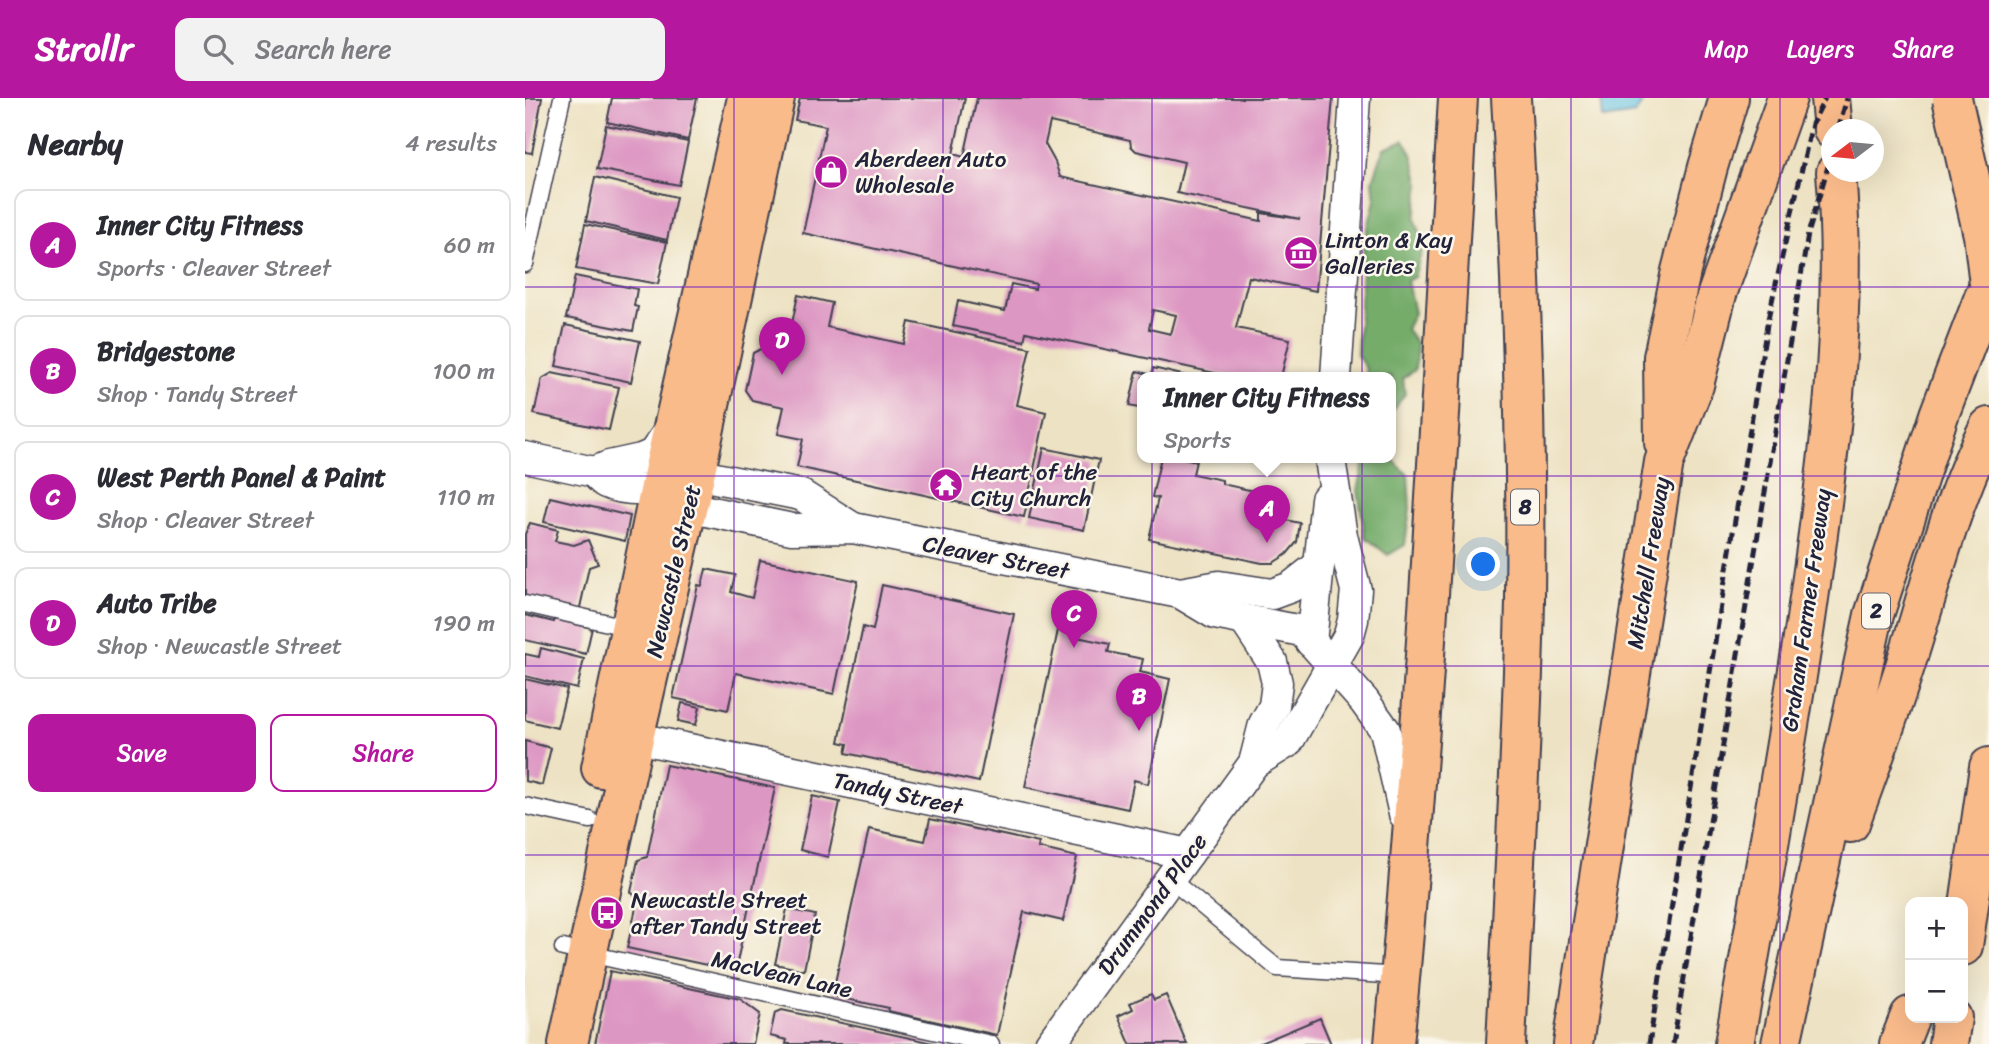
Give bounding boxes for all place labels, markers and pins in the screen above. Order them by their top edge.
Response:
place label: Aberdeen Auto Wholesale [854,139,1007,206]
shop icon: Aberdeen Auto Wholesale [812,153,850,191]
place label: Linton & Kay Galleries [1325,220,1453,287]
museum icon: Linton & Kay Galleries [1282,234,1320,272]
pin: D [759,317,805,375]
place label: Heart of the City Church [971,452,1098,519]
temple icon: Heart of the City Church [927,466,965,504]
pin: A [1244,485,1290,543]
pin: C [1051,590,1097,648]
pin: B [1116,673,1162,731]
place label: Newcastle Street after Tandy Street [631,880,822,947]
bus stop icon: Newcastle Street after Tandy Street [588,894,626,932]

